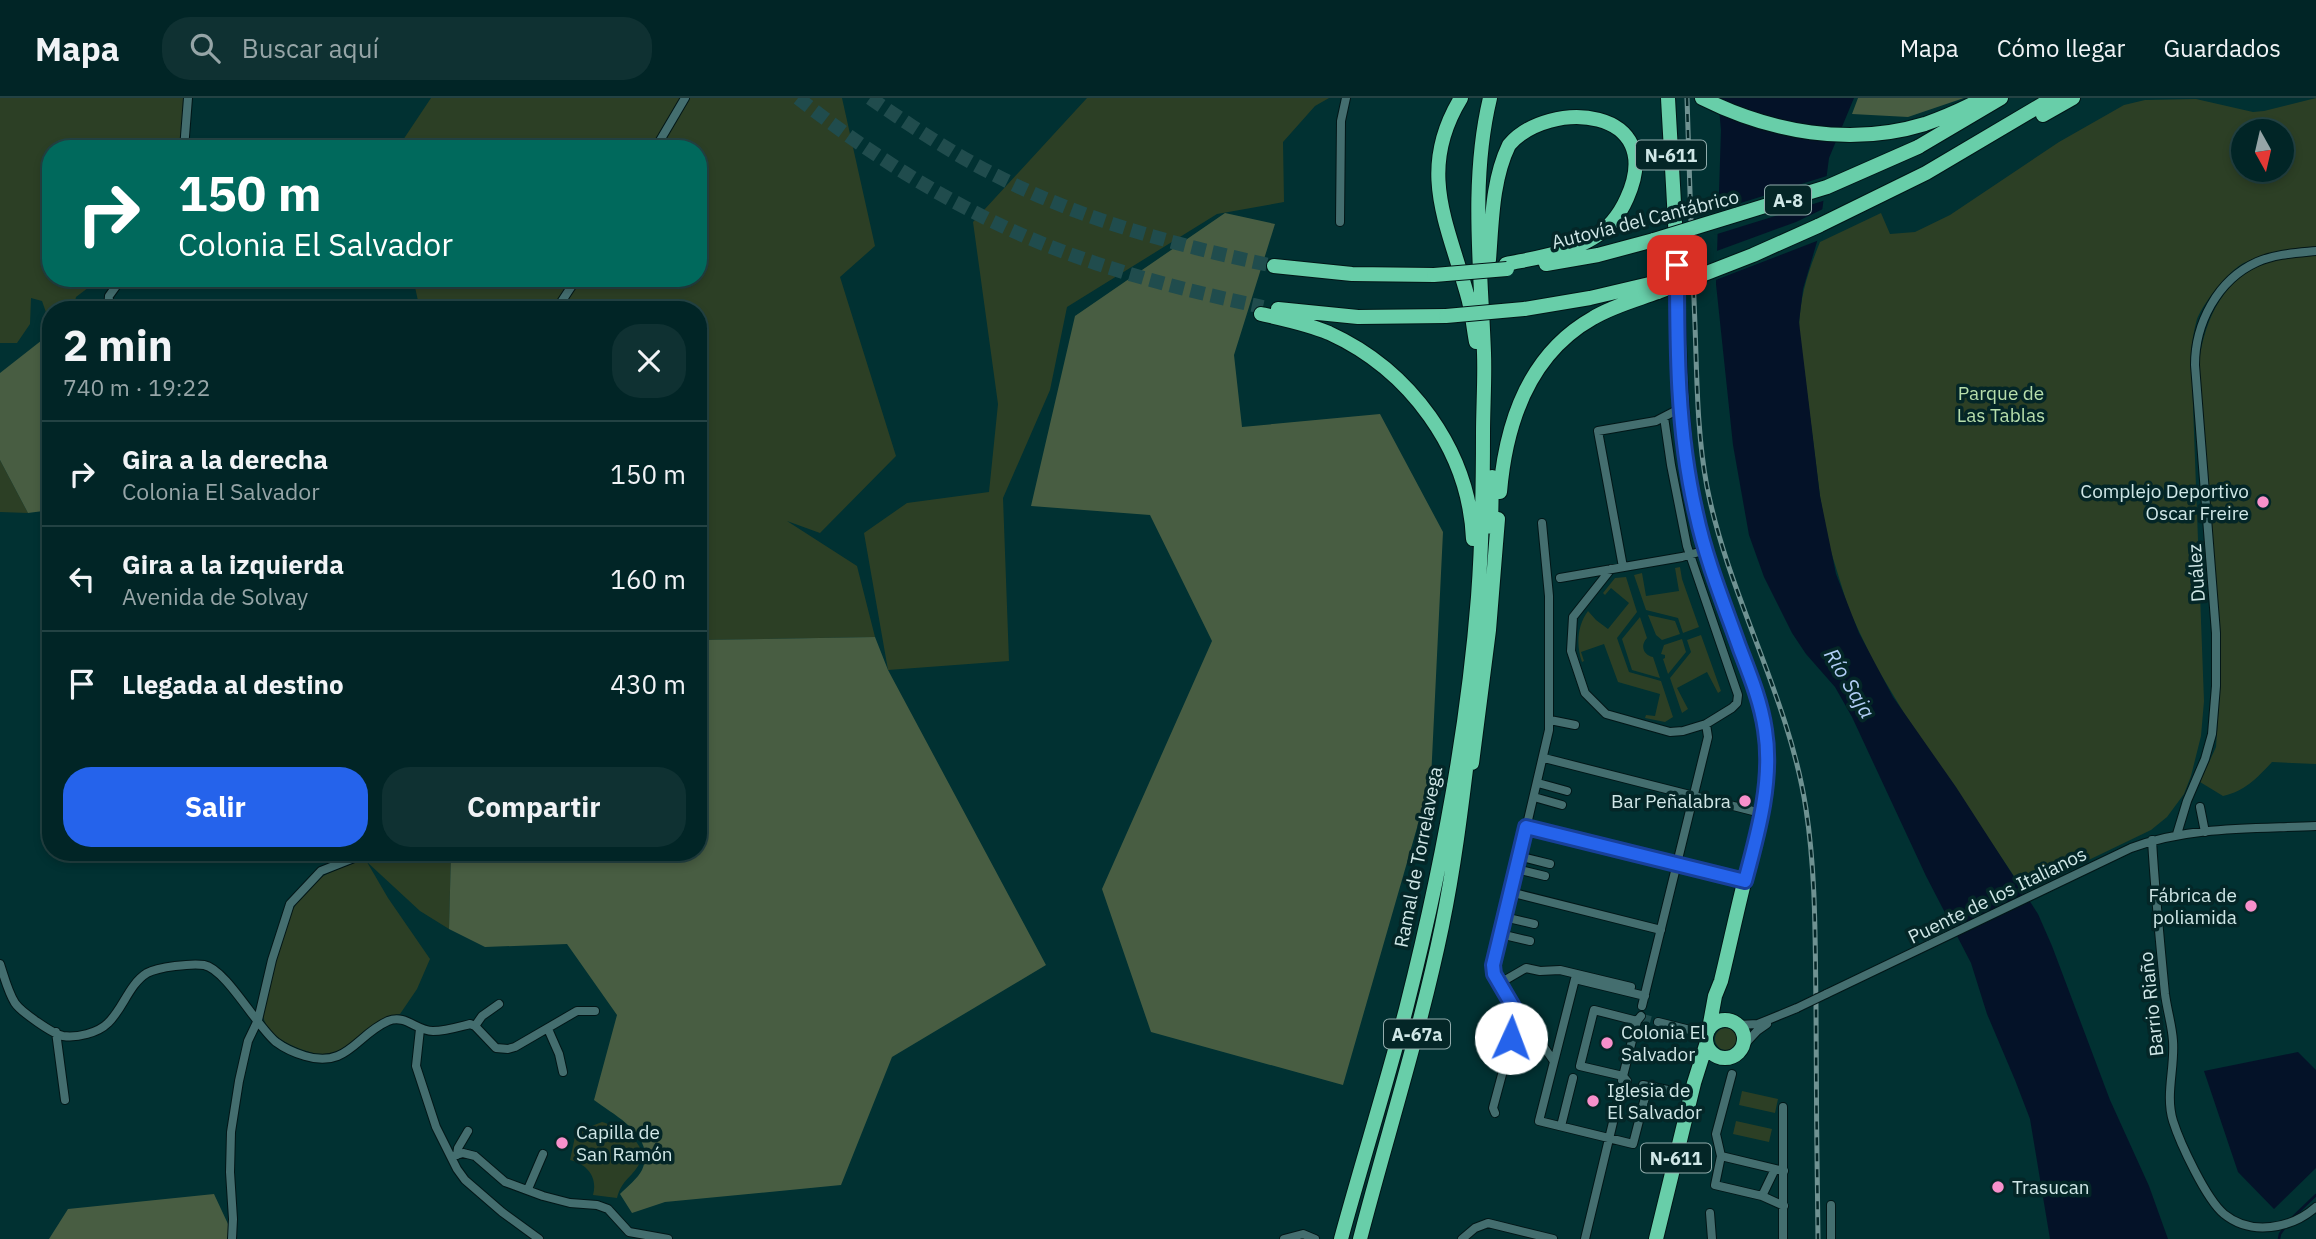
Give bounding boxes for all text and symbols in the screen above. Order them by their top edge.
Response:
search box [162,17,652,80]
text: Mapa [35,27,120,70]
icon: search [186,29,224,67]
text: Buscar aquí [242,31,379,65]
text: Mapa [1900,32,1959,64]
text: Cómo llegar [1997,32,2125,64]
text: Guardados [2163,32,2281,64]
north arrow [2231,119,2294,182]
map controls [2231,119,2294,182]
road number: N-611 [1636,140,1706,170]
text: 150 m [178,161,322,224]
icon: right [63,168,154,259]
street label: Autovía del Cantábrico [1549,184,1741,254]
road number: A-8 [1765,186,1811,214]
text: Colonia El Salvador [178,223,453,265]
pin [1647,235,1707,295]
icon: arrive [1658,246,1696,284]
text: 2 min [63,318,173,373]
button: close [612,324,686,398]
text: 740 m · 19:22 [63,372,210,402]
park label: Parque de Las Tablas [1957,381,2045,427]
text: Gira a la derecha [122,442,328,476]
icon: right [63,455,101,493]
text: 150 m [610,457,686,491]
text: Colonia El Salvador [122,476,320,506]
place label: Complejo Deportivo Oscar Freire [2080,479,2249,525]
marker: Complejo Deportivo Oscar Freire [2255,494,2271,510]
street label: Duález [2182,543,2210,603]
text: Gira a la izquierda [122,547,344,581]
icon: left [63,560,101,598]
text: 160 m [610,562,686,596]
text: Avenida de Solvay [122,581,308,611]
water label: Río Saja [1818,643,1882,723]
icon: arrive [63,665,101,703]
text: Llegada al destino [122,667,344,701]
text: 430 m [610,667,686,701]
street label: Ramal de Torrelavega [1389,764,1447,950]
button: Salir [63,767,368,847]
button: Compartir [382,767,686,847]
place label: Bar Peñalabra [1611,789,1731,813]
marker: Bar Peñalabra [1737,793,1753,809]
street label: Puente de los Italianos [1904,841,2090,949]
place label: Fábrica de poliamida [2149,883,2237,929]
marker: Fábrica de poliamida [2243,898,2259,914]
street label: Barrio Riaño [2134,951,2168,1057]
position arrow [1474,1001,1548,1075]
road number: A-67a [1384,1020,1450,1049]
place label: Colonia El Salvador [1621,1020,1706,1066]
marker: Colonia El Salvador [1599,1035,1615,1051]
place label: Iglesia de El Salvador [1607,1078,1702,1124]
marker: Iglesia de El Salvador [1585,1093,1601,1109]
place label: Capilla de San Ramón [576,1120,673,1166]
marker: Capilla de San Ramón [554,1135,570,1151]
road number: N-611 [1641,1143,1711,1172]
place label: Trasucan [2012,1175,2090,1199]
marker: Trasucan [1990,1179,2006,1195]

